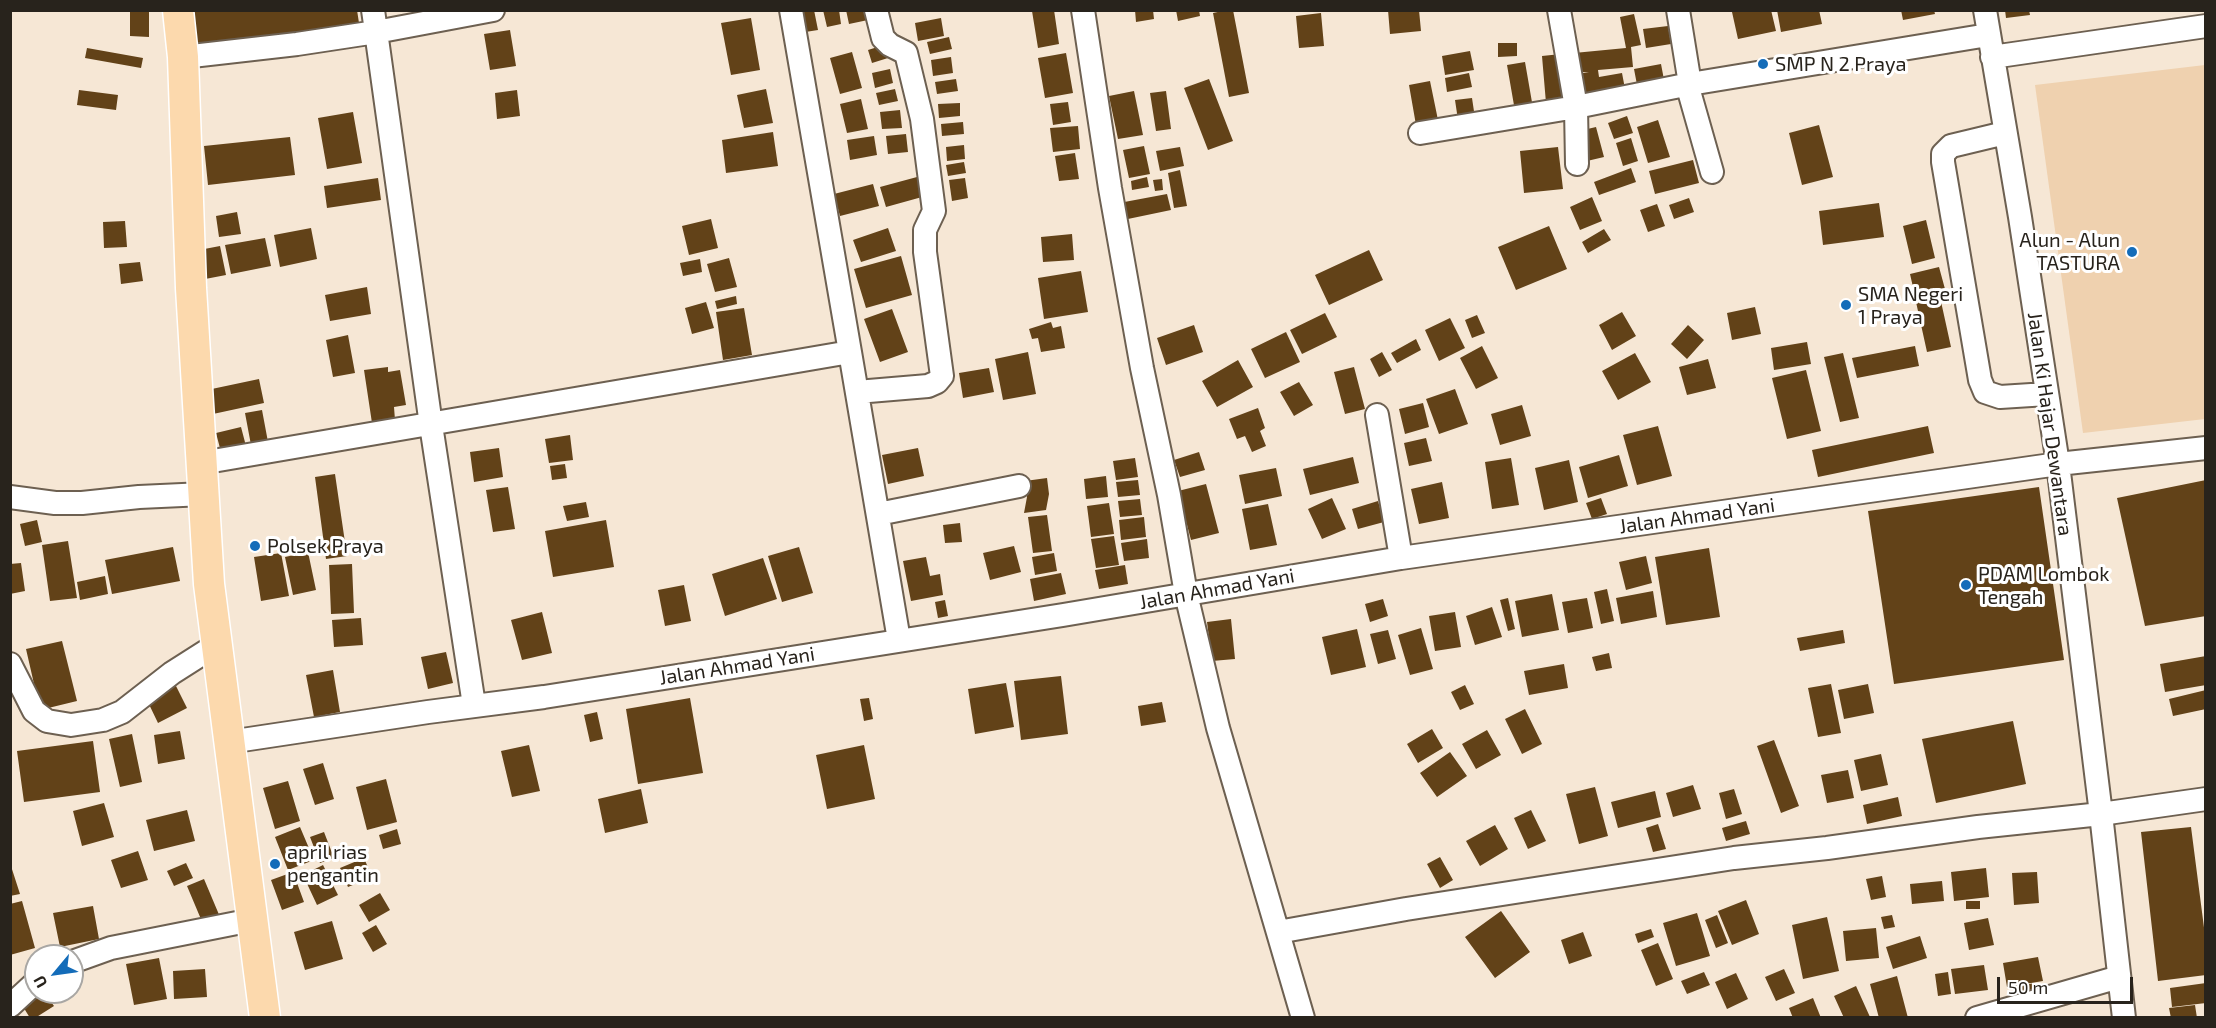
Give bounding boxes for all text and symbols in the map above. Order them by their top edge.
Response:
place label: SMP N 2 Praya [1775,52,1907,76]
marker: SMP N 2 Praya [1756,57,1770,71]
place label: Alun - Alun TASTURA [2019,228,2120,275]
marker: Alun - Alun TASTURA [2125,245,2139,259]
place label: SMA Negeri 1 Praya [1858,282,1963,329]
marker: SMA Negeri 1 Praya [1839,298,1853,312]
street label: Jalan Ki Hajar Dewantara [2022,311,2078,537]
street label: Jalan Ahmad Yani [1618,493,1776,539]
place label: Polsek Praya [267,534,384,558]
marker: Polsek Praya [248,539,262,553]
place label: PDAM Lombok Tengah [1978,562,2109,609]
street label: Jalan Ahmad Yani [1138,564,1296,614]
marker: PDAM Lombok Tengah [1959,578,1973,592]
street label: Jalan Ahmad Yani [658,642,816,690]
place label: april rias pengantin [287,840,379,887]
marker: april rias pengantin [268,857,282,871]
north arrow [24,944,84,1004]
scale bar [2000,965,2136,1003]
text: U [29,973,51,991]
text: 50 m [2008,976,2048,998]

